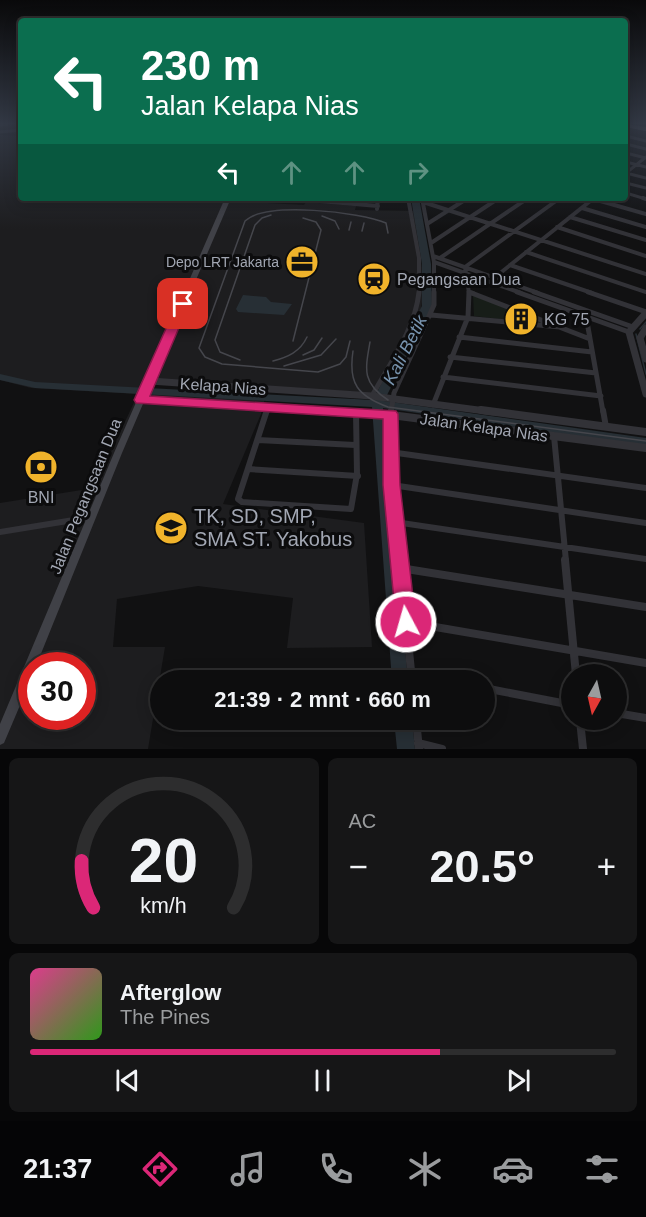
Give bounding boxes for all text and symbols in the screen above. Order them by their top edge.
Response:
icon: left [42,42,120,120]
text: 230 m [141,42,260,89]
text: Jalan Kelapa Nias [141,91,359,121]
icon: left [212,156,245,189]
icon: ahead [275,156,308,189]
icon: ahead [338,156,371,189]
icon: right [401,156,434,189]
office icon: Depo LRT Jakarta [284,244,320,280]
place label: Depo LRT Jakarta [166,254,279,270]
station icon: Pegangsaan Dua [356,261,392,297]
place label: Pegangsaan Dua [397,271,521,288]
pin [157,278,208,329]
icon: arrive [166,287,199,320]
building icon: KG 75 [503,301,539,337]
water label: Kali Betik [379,311,431,388]
place label: KG 75 [544,311,589,328]
street label: Kelapa Nias [179,375,267,398]
street label: Jalan Kelapa Nias [419,410,549,445]
street label: Jalan Pegangsaan Dua [46,416,125,576]
bank icon: BNI [23,449,59,485]
place label: BNI [28,489,54,506]
place label: TK, SD, SMP, SMA ST. Yakobus [194,505,352,550]
school or university icon: TK, SD, SMP, SMA ST. Yakobus [153,510,189,546]
position arrow [374,590,438,654]
speed limit sign: 30 [18,652,96,730]
north arrow [561,664,627,730]
map controls [561,664,627,730]
text: 21:39 · 2 mnt · 660 m [214,687,431,712]
text: AC [349,810,376,832]
text: 20 [129,826,198,895]
text: 20.5° [429,841,535,892]
text: − [349,848,368,885]
text: + [597,848,616,885]
text: km/h [141,894,187,918]
text: Afterglow [120,980,221,1005]
text: The Pines [120,1006,210,1028]
icon: previous [111,1064,144,1097]
icon: pause [306,1064,339,1097]
icon: next [502,1064,535,1097]
icon: directions [139,1148,181,1190]
icon: music [227,1148,269,1190]
icon: phone [315,1148,357,1190]
icon: climate [404,1148,446,1190]
icon: car [492,1148,534,1190]
icon: filters [581,1148,623,1190]
text: 21:37 [23,1154,92,1184]

